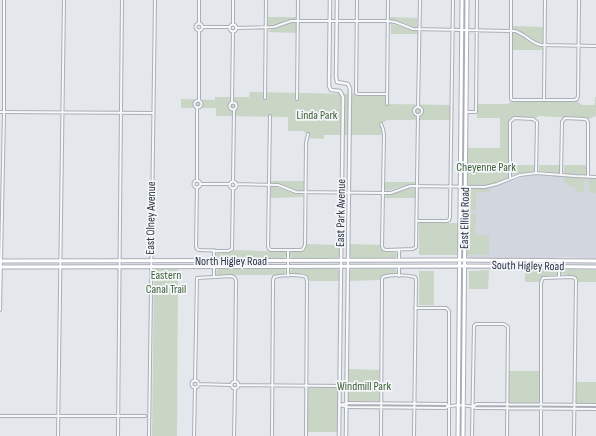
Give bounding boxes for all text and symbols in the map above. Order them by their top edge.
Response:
park label: Linda Park [297,108,338,123]
park label: Cheyenne Park [456,160,516,175]
street label: East Park Avenue [333,179,349,247]
street label: East Olney Avenue [143,181,159,255]
street label: East Elliot Road [457,187,473,249]
street label: North Higley Road [195,254,267,269]
street label: South Higley Road [492,258,564,274]
park label: Eastern Canal Trail [146,268,186,297]
park label: Windmill Park [337,379,391,394]

